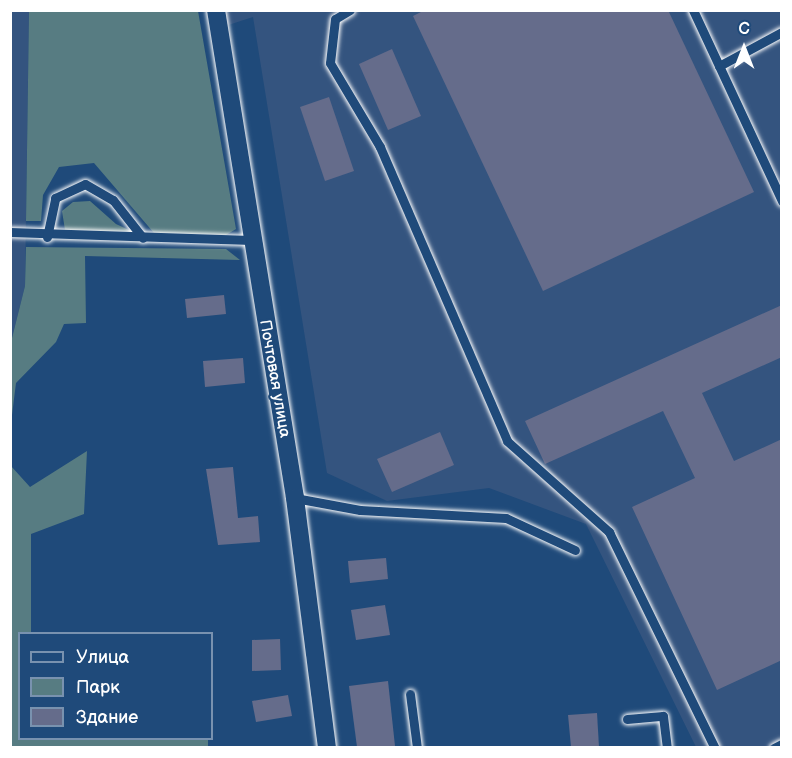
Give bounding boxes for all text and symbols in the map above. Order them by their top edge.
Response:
north arrow [714,18,774,78]
text: С [738,20,750,39]
street label: Почтовая улица [254,319,294,439]
legend [18,632,213,740]
text: Улица [76,647,129,668]
text: Парк [76,677,120,698]
text: Здание [76,707,138,728]

